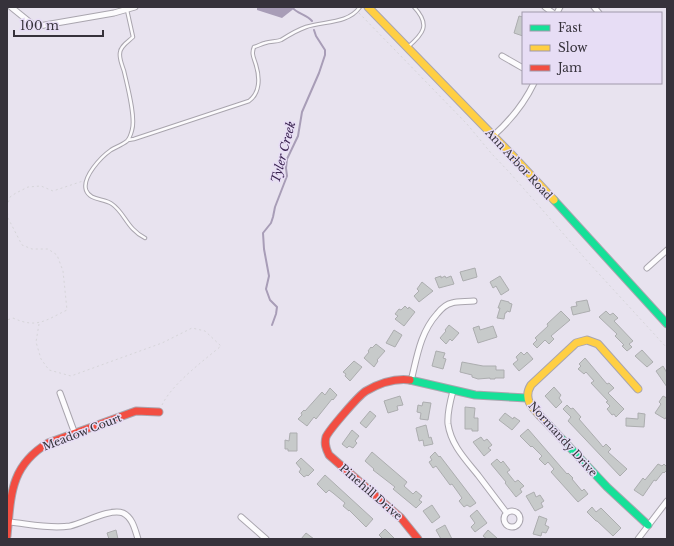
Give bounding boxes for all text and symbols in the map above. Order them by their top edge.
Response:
scale bar [14,12,103,38]
legend [522,12,662,84]
text: 100 m [20,18,59,33]
text: Fast [558,20,583,35]
text: Slow [558,40,588,55]
text: Jam [556,60,582,75]
water label: Tyler Creek [268,119,298,185]
street label: Ann Arbor Road [482,125,556,203]
street label: Normandy Drive [526,399,600,479]
street label: Meadow Court [40,410,124,454]
street label: Pinehill Drive [337,461,405,523]

